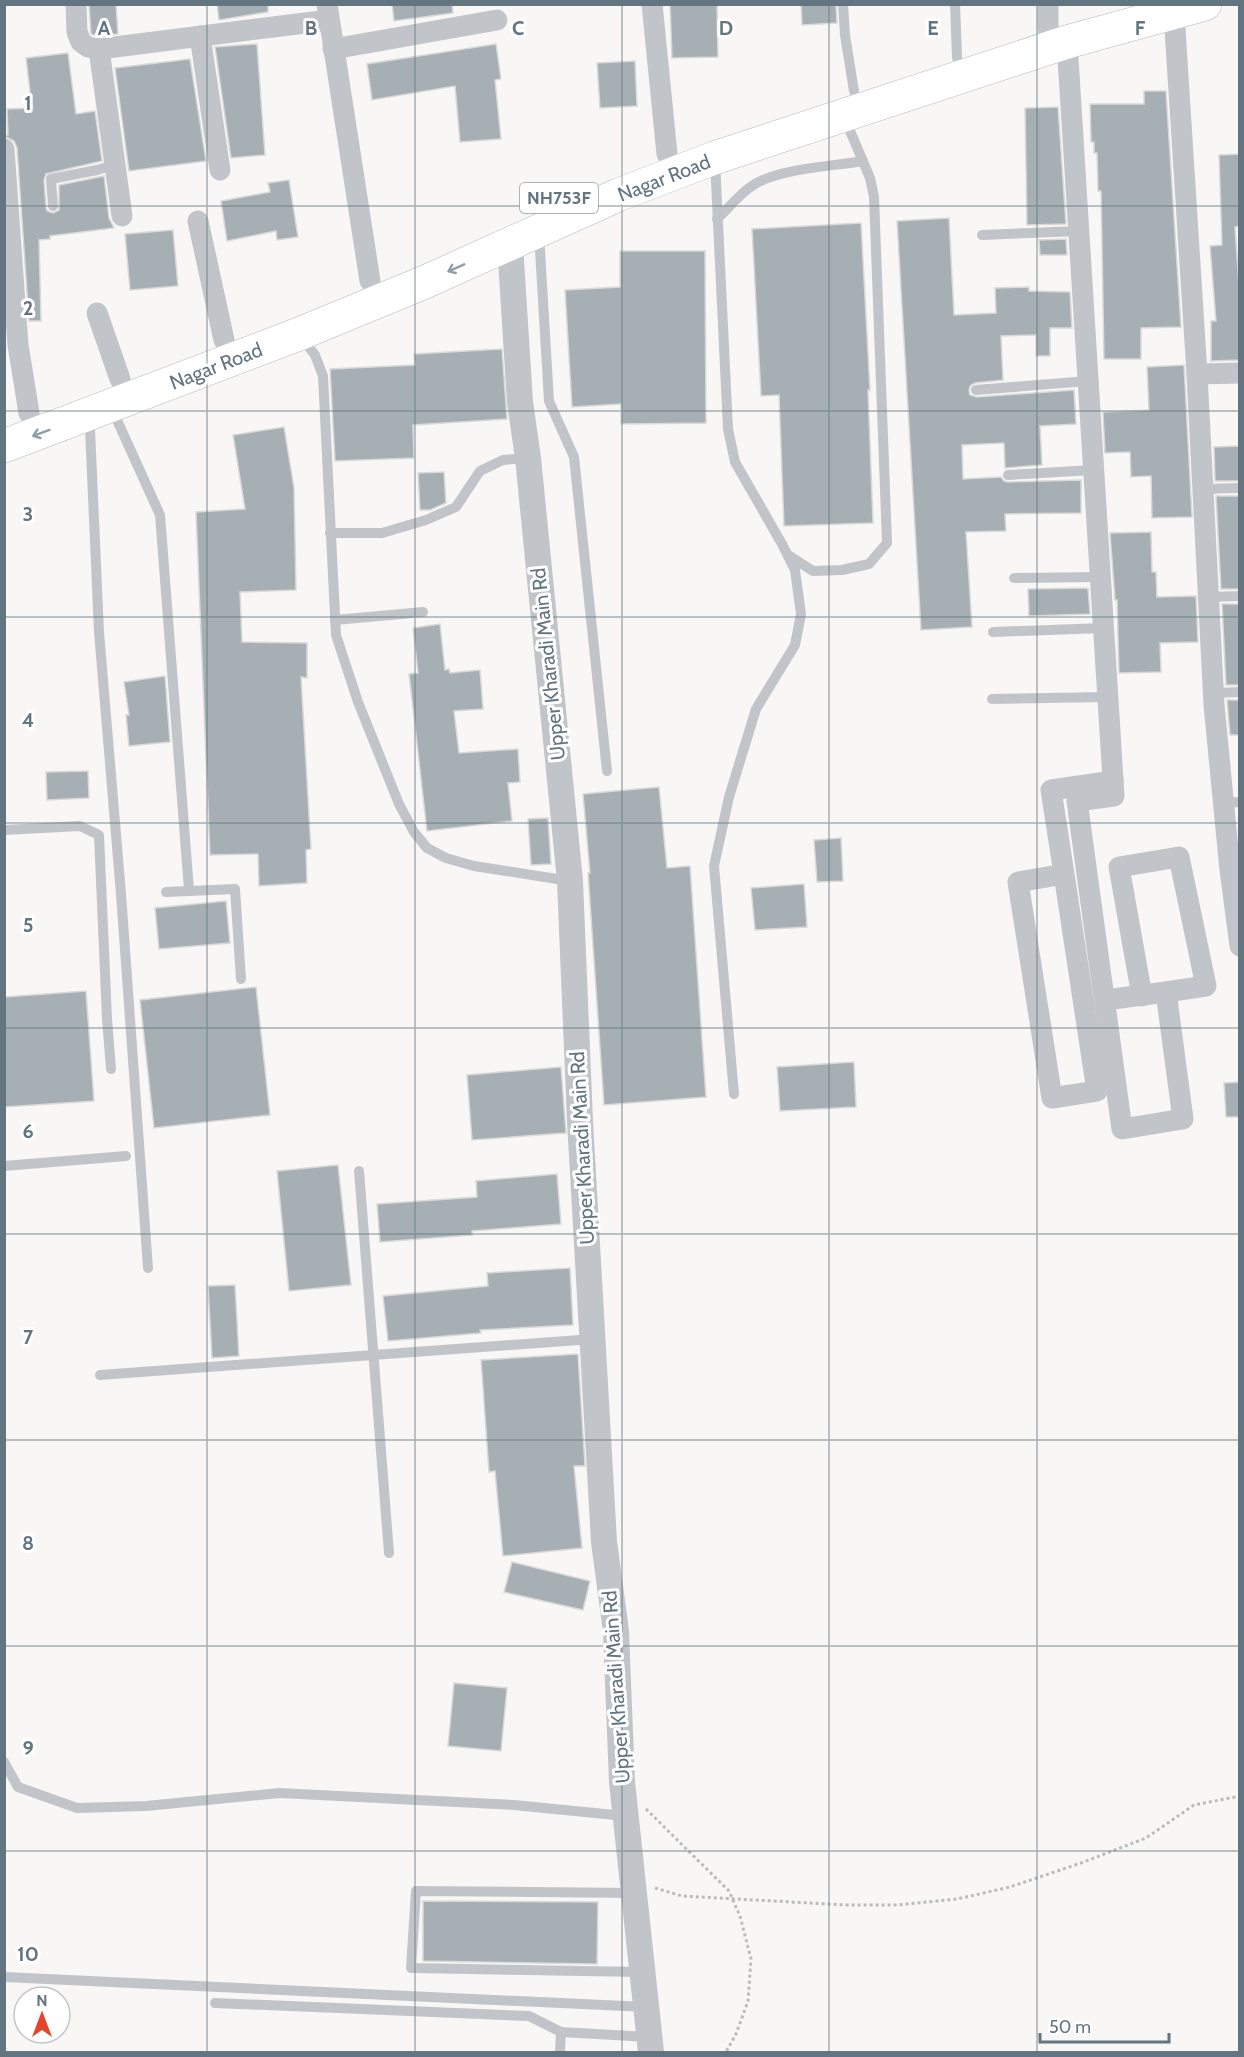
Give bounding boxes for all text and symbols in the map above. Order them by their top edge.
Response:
text: A [98,16,111,40]
text: B [305,16,317,40]
text: C [512,16,524,40]
text: D [719,16,733,40]
text: E [927,16,939,40]
text: F [1135,16,1146,40]
text: 1 [24,91,32,115]
street label: Nagar Road [614,149,714,207]
road number: NH753F [520,183,598,213]
one-way arrow [448,263,466,274]
text: 2 [23,296,33,320]
street label: Nagar Road [166,337,266,395]
one-way arrow [32,428,51,439]
text: 3 [23,502,33,526]
street label: Upper Kharadi Main Rd [526,567,570,761]
text: 4 [22,708,34,732]
text: 5 [23,913,33,937]
street label: Upper Kharadi Main Rd [565,1051,599,1245]
text: 6 [22,1119,34,1143]
text: 7 [23,1325,34,1349]
text: 8 [22,1531,34,1555]
street label: Upper Kharadi Main Rd [597,1590,635,1784]
text: 9 [22,1736,34,1760]
text: 10 [17,1942,39,1966]
north arrow [12,1985,72,2045]
text: N [36,1991,48,2010]
scale bar [1040,2006,1169,2044]
text: 50 m [1049,2016,1091,2038]

